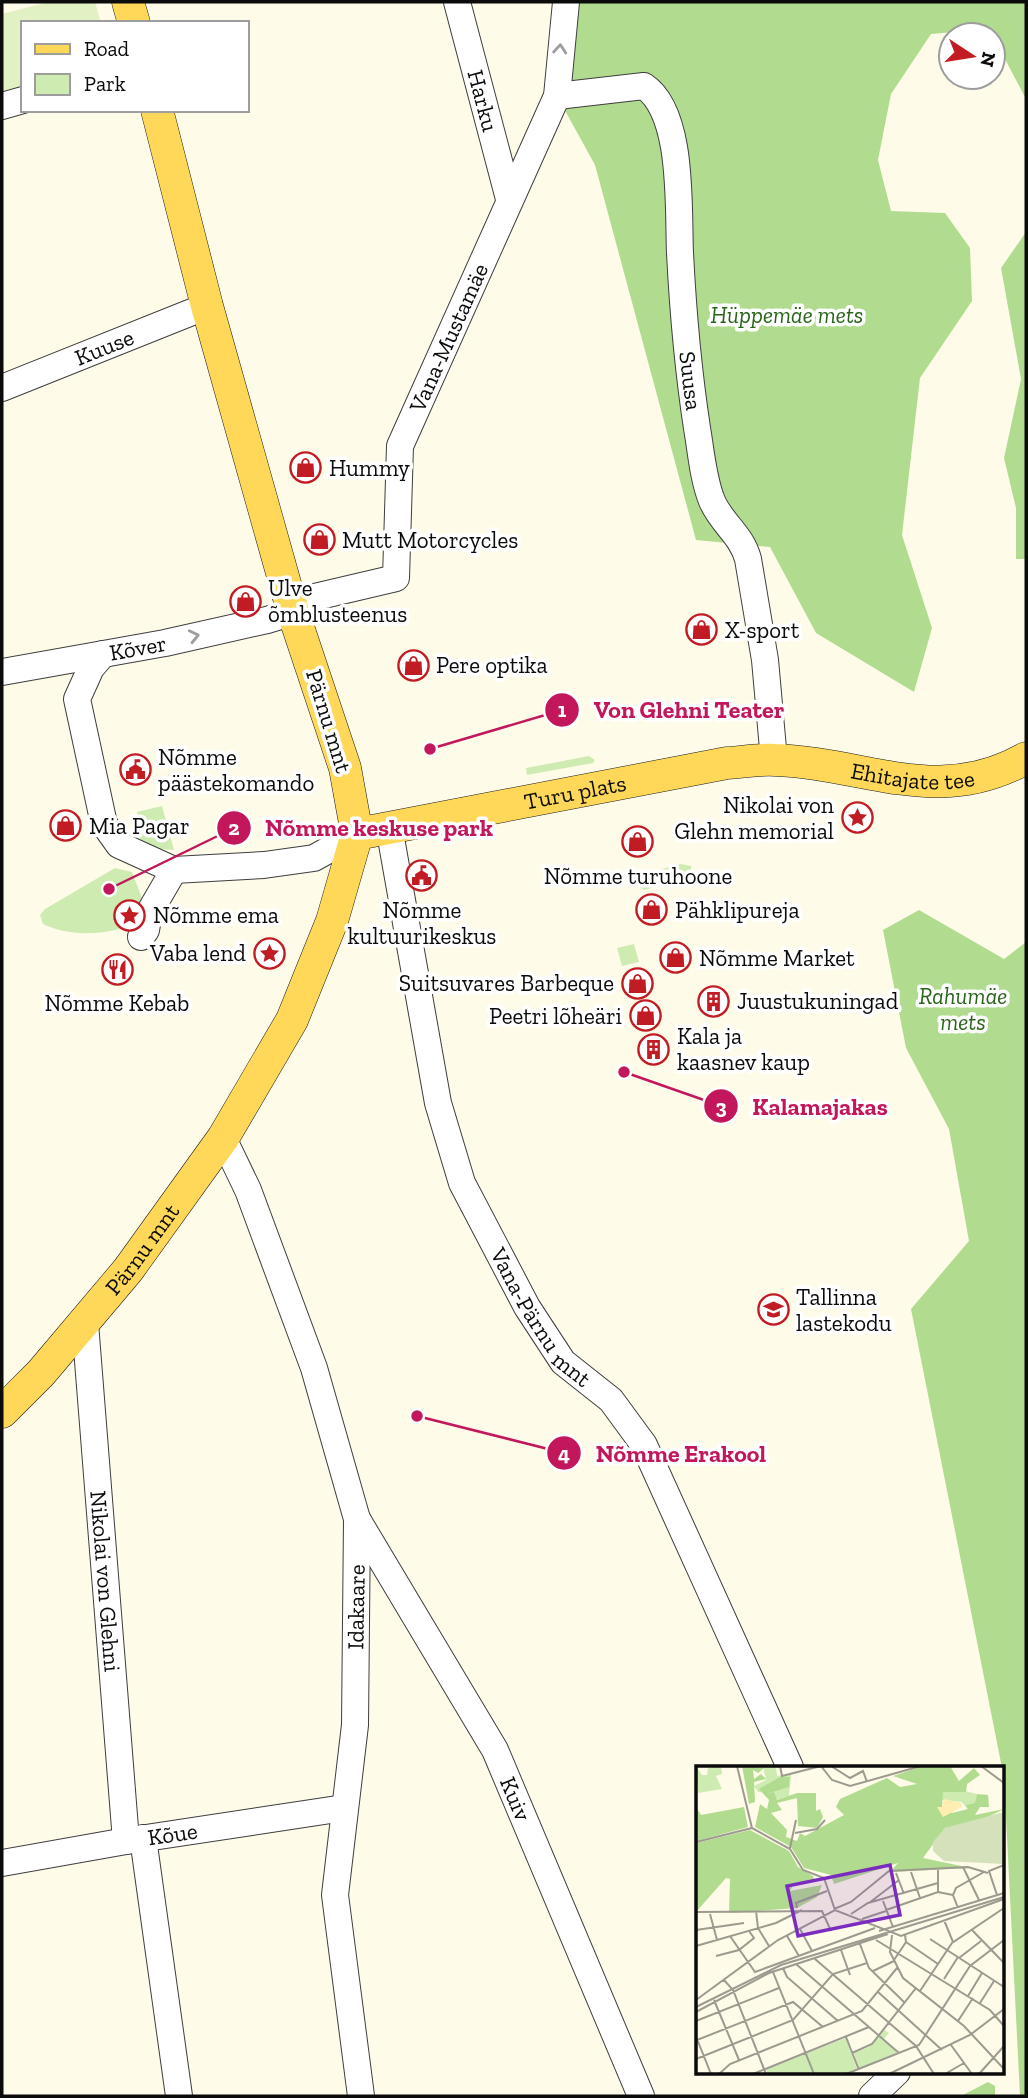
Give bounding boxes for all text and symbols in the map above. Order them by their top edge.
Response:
legend [21,21,248,112]
north arrow [937,21,1007,91]
text: Road [84,36,130,61]
one-way arrow [552,43,567,54]
text: N [975,50,1001,69]
street label: Harku [462,67,505,135]
text: Park [84,71,126,96]
street label: Vana-Mustamäe [403,259,494,417]
park label: Hüppemäe mets [711,301,863,329]
street label: Kuuse [70,323,138,372]
street label: Suusa [673,350,708,412]
shop icon: Hummy [289,451,323,485]
place label: Hummy [329,454,410,482]
shop icon: Mutt Motorcycles [302,523,336,557]
place label: Mutt Motorcycles [342,526,518,554]
place label: Ulve õmblusteenus [268,574,407,628]
shop icon: Ulve õmblusteenus [228,584,262,618]
shop icon: X-sport [685,613,719,647]
place label: X-sport [725,616,800,644]
street label: Kõver [107,629,169,667]
one-way arrow [188,630,200,645]
shop icon: Pere optika [396,648,430,682]
place label: Pere optika [436,651,548,679]
street label: Pärnu mnt [300,666,358,777]
callout: Von Glehni Teater [544,687,798,732]
text: Von Glehni Teater [594,695,785,724]
text: 1 [558,697,567,722]
place label: Nõmme päästekomando [158,743,314,797]
public building icon: Nõmme päästekomando [118,753,152,787]
street label: Ehitajate tee [849,756,977,796]
street label: Turu plats [522,769,628,816]
place label: Nikolai von Glehn memorial [674,791,834,845]
place icon: Nikolai von Glehn memorial [840,801,874,835]
callout: Nõmme keskuse park [216,805,507,850]
shop icon: Mia Pagar [49,809,83,843]
place label: Mia Pagar [89,812,190,840]
text: Nõmme keskuse park [265,813,493,842]
text: 2 [228,815,240,840]
shop icon: Nõmme turuhoone [621,825,655,859]
public building icon: Nõmme kultuurikeskus [405,859,439,893]
place label: Nõmme turuhoone [544,862,732,890]
shop icon: Pähklipureja [635,893,669,927]
place label: Nõmme kultuurikeskus [348,896,496,950]
place label: Pähklipureja [675,896,800,924]
place icon: Nõmme ema [113,898,147,932]
place label: Nõmme ema [153,901,279,929]
place icon: Vaba lend [252,936,286,970]
place label: Vaba lend [149,939,246,967]
shop icon: Nõmme Market [659,941,693,975]
place label: Nõmme Market [699,944,855,972]
restaurant icon: Nõmme Kebab [100,952,134,986]
shop icon: Suitsuvares Barbeque [620,966,654,1000]
place label: Suitsuvares Barbeque [399,969,614,997]
park label: Rahumäe mets [919,982,1007,1036]
building icon: Juustukuningad [697,984,731,1018]
place label: Juustukuningad [737,987,899,1015]
place label: Nõmme Kebab [45,989,189,1017]
shop icon: Peetri lõheäri [628,999,662,1033]
place label: Peetri lõheäri [489,1002,622,1030]
place label: Kala ja kaasnev kaup [677,1022,810,1076]
building icon: Kala ja kaasnev kaup [637,1032,671,1066]
callout: Kalamajakas [704,1084,902,1129]
text: Kalamajakas [752,1092,888,1121]
text: 3 [715,1094,727,1119]
street label: Pärnu mnt [99,1198,185,1301]
street label: Vana-Pärnu mnt [484,1242,597,1393]
place label: Tallinna lastekodu [796,1283,892,1337]
school or university icon: Tallinna lastekodu [756,1293,790,1327]
callout: Nõmme Erakool [546,1431,780,1476]
text: Nõmme Erakool [596,1439,766,1468]
text: 4 [558,1441,570,1466]
street label: Nikolai von Glehni [84,1490,127,1673]
street label: Idakaare [341,1564,371,1650]
inset map [696,1766,1004,2074]
street label: Kuiv [494,1772,537,1825]
street label: Kõue [146,1816,199,1852]

